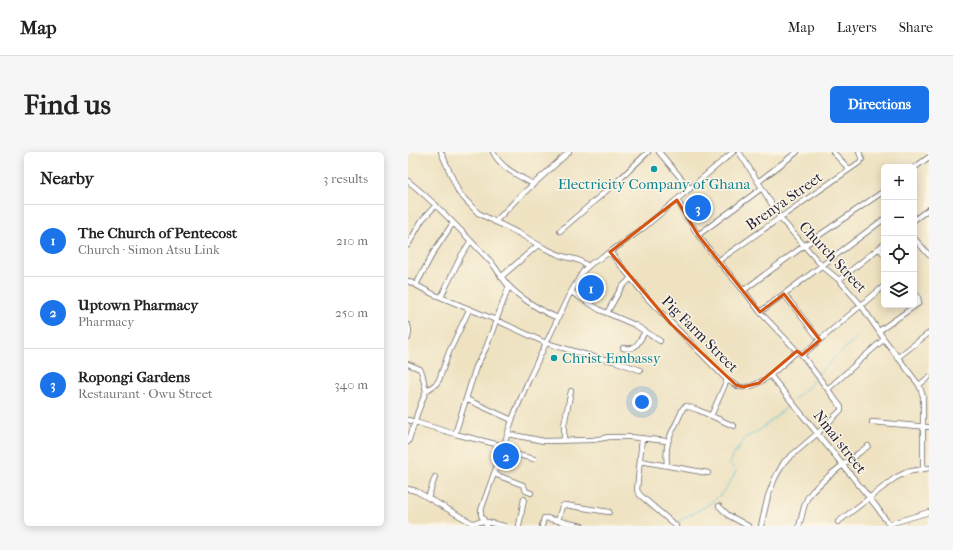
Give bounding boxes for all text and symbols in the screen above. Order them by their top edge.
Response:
text: Map [20,17,56,39]
text: Map [788,19,815,36]
text: Layers [837,19,877,36]
text: Share [899,19,933,36]
button: Directions [830,86,929,123]
text: Find us [24,88,111,121]
marker: Electricity Company of Ghana [649,164,659,174]
map controls [881,164,917,308]
button: + [881,164,917,200]
text: Nearby [40,168,94,188]
street label: Brenya Street [742,168,826,234]
text: 3 results [323,171,368,186]
place label: Electricity Company of Ghana [558,175,751,193]
pin: 3 [685,193,711,223]
button: − [881,200,917,236]
street label: Church Street [795,218,871,297]
text: The Church of Pentecost [78,224,237,242]
text: 1 [51,233,55,248]
text: 210 m [336,233,368,248]
button: locate [881,236,917,272]
text: Church · Simon Atsu Link [78,242,220,257]
button: layers [881,272,917,308]
pin: 1 [578,273,604,303]
street label: Pig Farm Street [658,292,743,377]
text: Uptown Pharmacy [78,296,198,314]
text: 2 [50,305,56,320]
text: 250 m [335,305,368,320]
text: Pharmacy [78,314,134,329]
place label: Christ Embassy [562,349,662,367]
marker: Christ Embassy [549,353,559,363]
text: Ropongi Gardens [78,368,190,386]
text: 3 [50,377,56,392]
text: 340 m [334,377,368,392]
text: Restaurant · Owu Street [78,386,213,401]
your location [632,392,652,412]
street label: Nmai street [810,407,871,478]
pin: 2 [493,441,519,471]

